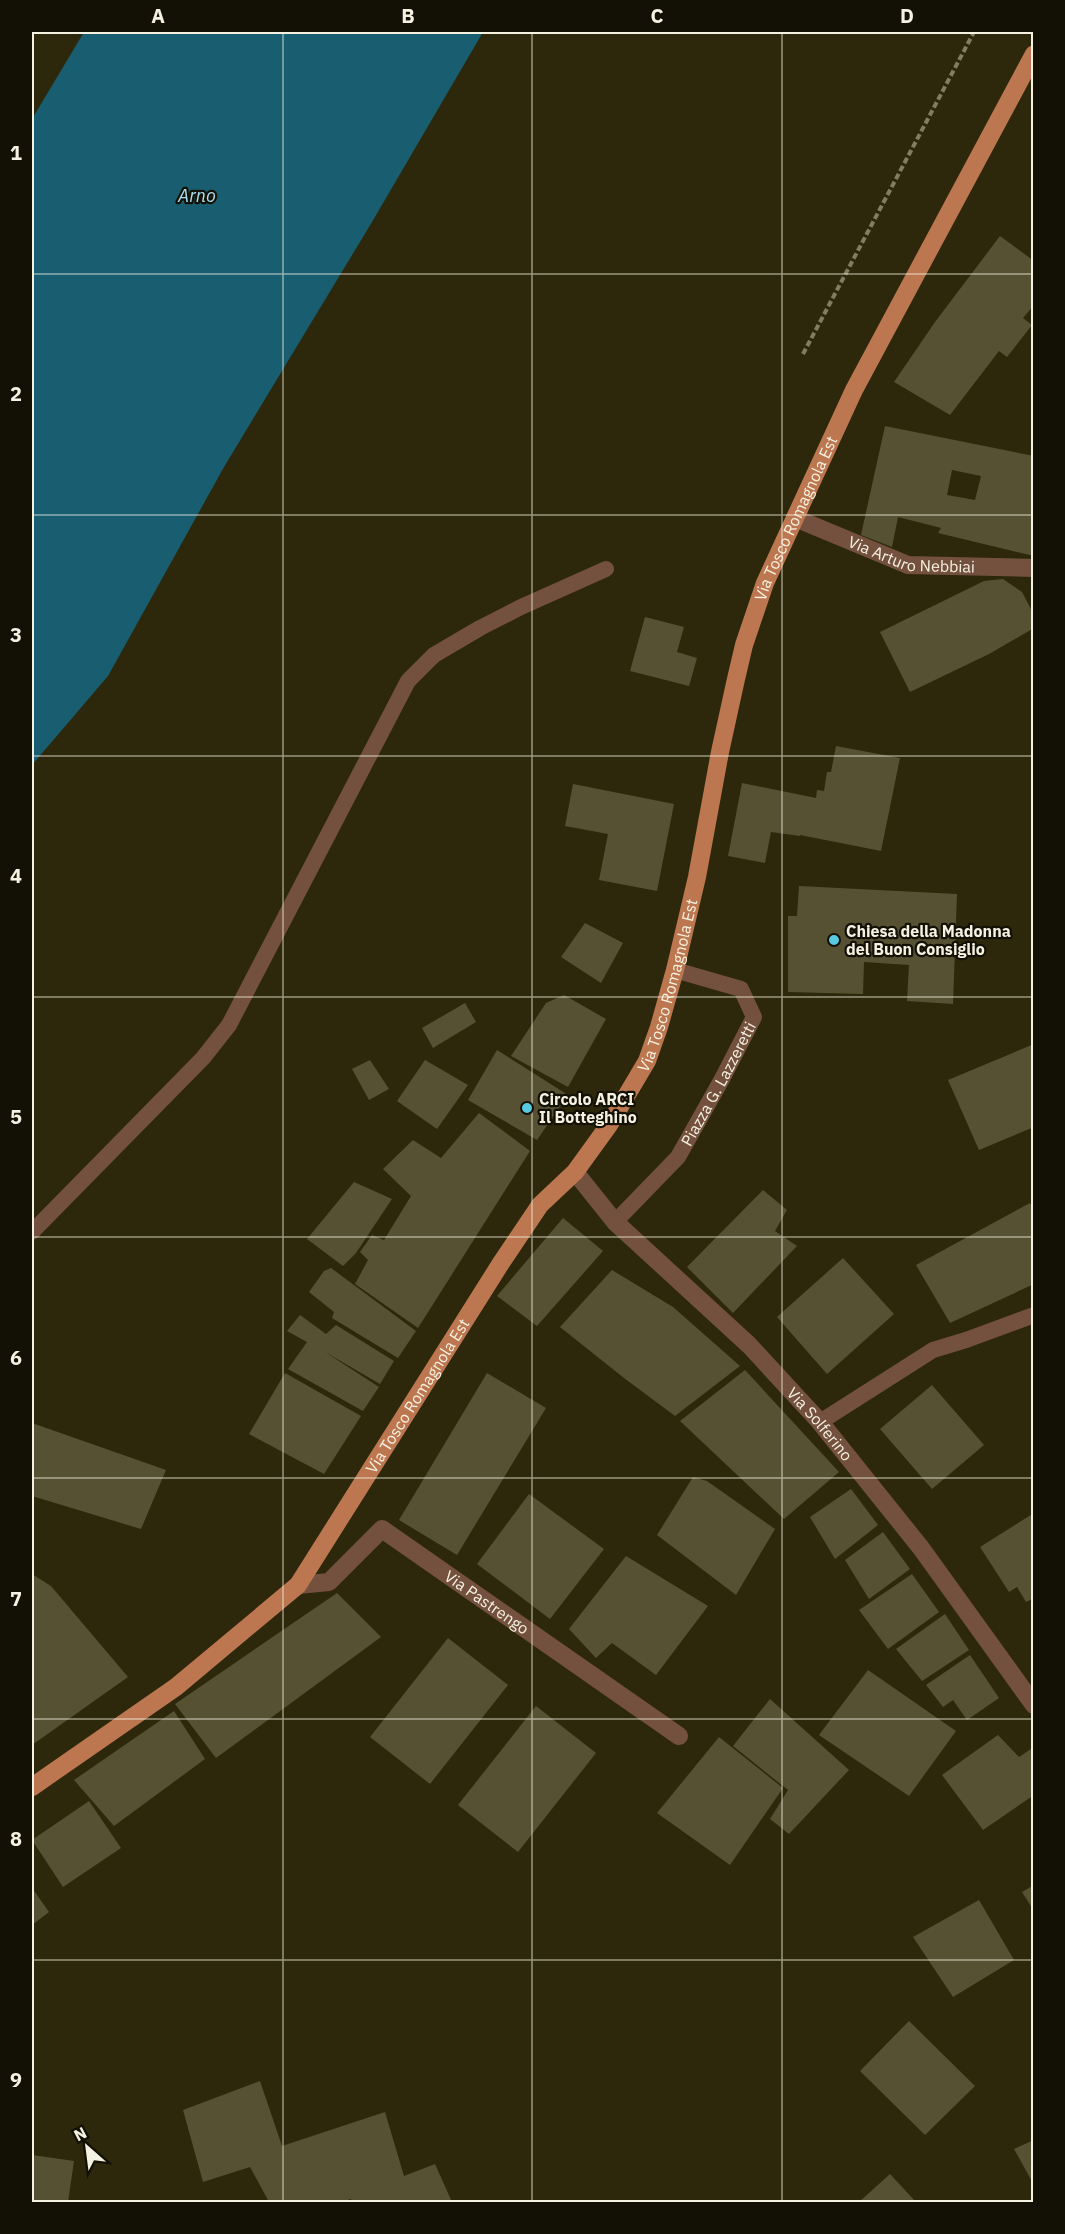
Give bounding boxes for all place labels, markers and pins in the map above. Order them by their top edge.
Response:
place label: Chiesa della Madonna del Buon Consiglio [846,921,1011,959]
marker: Chiesa della Madonna del Buon Consiglio [827,933,841,947]
place label: Circolo ARCI Il Botteghino [539,1089,637,1127]
marker: Circolo ARCI Il Botteghino [520,1101,534,1115]

